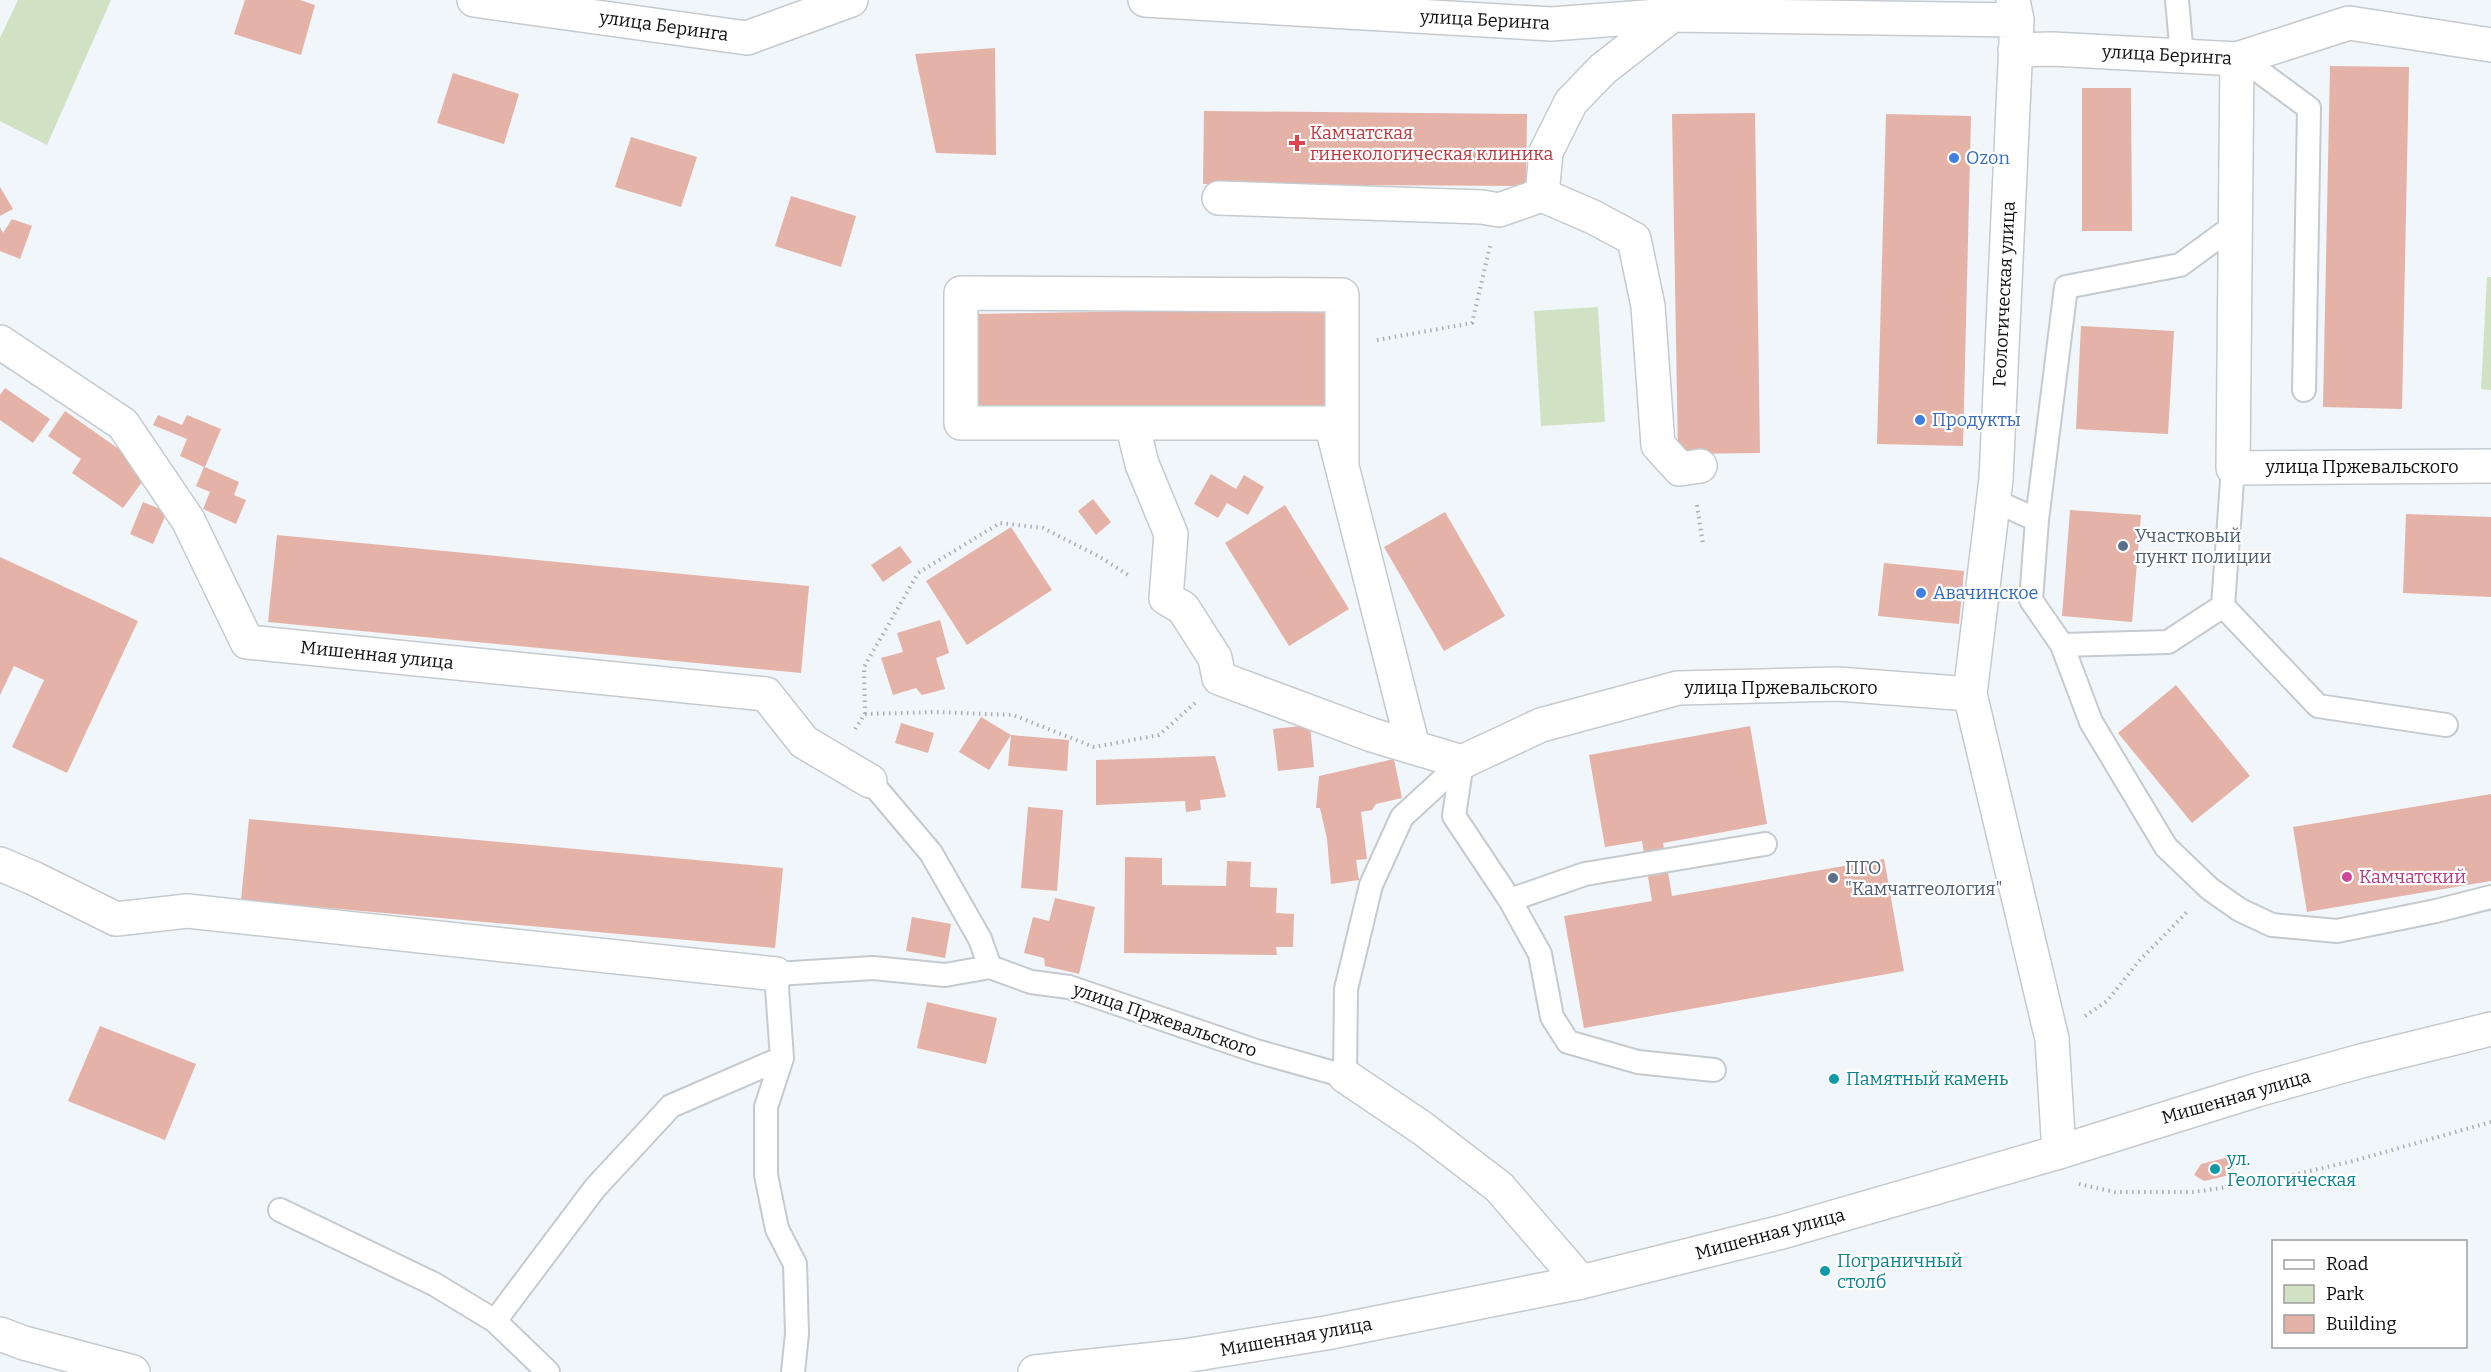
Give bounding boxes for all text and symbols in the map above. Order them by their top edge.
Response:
street label: улица Беринга [597,6,730,46]
street label: улица Беринга [1419,6,1551,34]
street label: улица Беринга [2101,41,2233,69]
place label: Камчатская гинекологическая клиника [1310,122,1553,165]
marker: Камчатская гинекологическая клиника [1288,134,1306,152]
place label: Ozon [1966,147,2010,169]
marker: Ozon [1947,151,1961,165]
street label: Геологическая улица [1988,200,2020,387]
place label: Продукты [1932,409,2021,431]
marker: Продукты [1913,413,1927,427]
street label: улица Пржевальского [2264,456,2459,478]
place label: Участковый пункт полиции [2135,525,2271,568]
marker: Участковый пункт полиции [2116,539,2130,553]
place label: Авачинское [1933,582,2038,604]
marker: Авачинское [1914,586,1928,600]
street label: Мишенная улица [299,636,455,674]
street label: улица Пржевальского [1683,677,1878,699]
place label: ПГО "Камчатгеология" [1845,857,2002,900]
place label: Камчатский [2359,866,2466,888]
marker: Камчатский [2340,870,2354,884]
marker: ПГО "Камчатгеология" [1826,871,1840,885]
street label: улица Пржевальского [1069,978,1260,1062]
street label: Мишенная улица [2159,1065,2313,1129]
place label: Памятный камень [1846,1068,2008,1090]
marker: Памятный камень [1827,1072,1841,1086]
place label: ул. Геологическая [2226,1148,2356,1191]
marker: ул. Геологическая [2208,1162,2222,1176]
street label: Мишенная улица [1693,1203,1847,1265]
legend [2272,1240,2467,1348]
place label: Пограничный столб [1837,1250,1963,1293]
text: Road [2326,1253,2369,1275]
marker: Пограничный столб [1818,1264,1832,1278]
text: Park [2326,1283,2365,1305]
street label: Мишенная улица [1218,1313,1374,1361]
text: Building [2326,1313,2397,1335]

